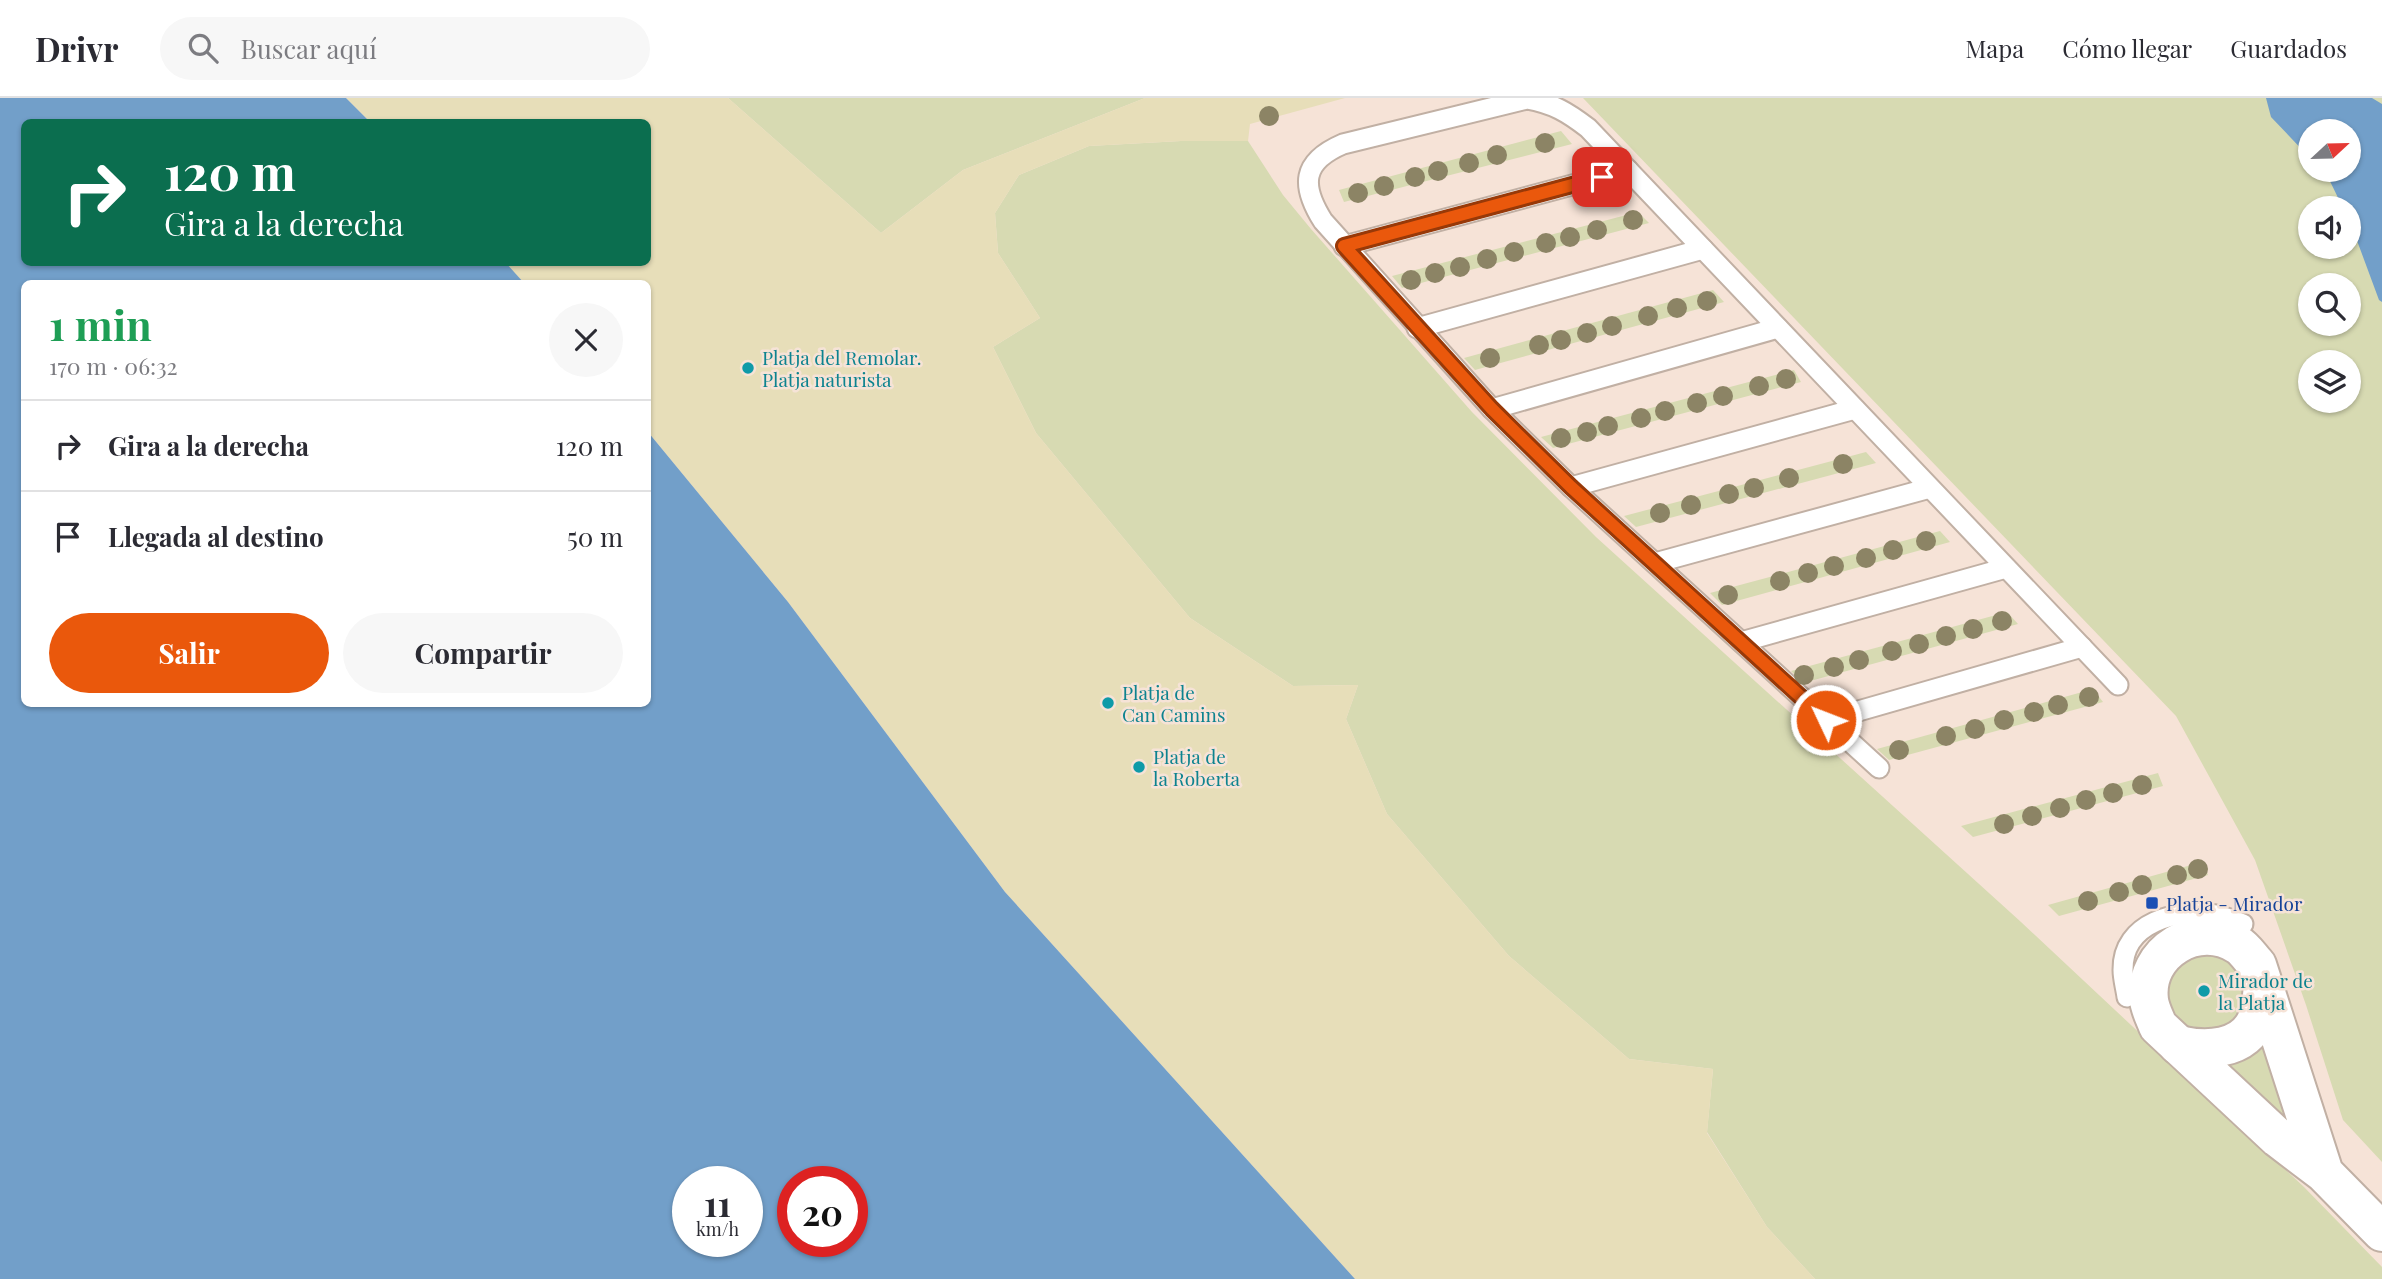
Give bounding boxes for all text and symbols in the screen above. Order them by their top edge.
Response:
search box [160,17,650,80]
text: Drivr [35,26,118,70]
icon: search [184,29,222,67]
text: Buscar aquí [240,31,377,66]
text: Mapa [1966,32,2024,64]
text: Cómo llegar [2062,32,2192,64]
text: Guardados [2230,32,2347,64]
north arrow [2298,119,2361,182]
map controls [2298,119,2361,413]
text: 120 m [164,138,296,203]
icon: right [49,147,140,238]
pin [1572,147,1632,207]
icon: arrive [1583,158,1621,196]
button: sound [2298,196,2361,259]
text: Gira a la derecha [164,201,404,244]
button: search [2298,273,2361,336]
text: 1 min [49,296,152,352]
button: close [549,303,623,377]
place label: Platja del Remolar. Platja naturista [762,344,922,392]
text: 170 m · 06:32 [49,350,178,381]
button: layers [2298,350,2361,413]
marker: Platja del Remolar. Platja naturista [740,360,756,376]
icon: right [49,427,87,465]
text: Gira a la derecha [108,428,309,463]
text: 120 m [556,428,623,463]
icon: arrive [49,518,87,556]
text: Llegada al destino [108,519,324,554]
text: 50 m [567,519,623,554]
button: Salir [49,613,329,693]
button: Compartir [343,613,623,693]
place label: Platja de Can Camins [1122,679,1225,727]
position arrow [1789,683,1863,757]
marker: Platja de Can Camins [1100,695,1116,711]
place label: Platja de la Roberta [1153,743,1241,791]
marker: Platja de la Roberta [1131,759,1147,775]
place label: Platja - Mirador [2166,890,2303,916]
marker: Platja - Mirador [2144,895,2160,911]
place label: Mirador de la Platja [2218,967,2313,1015]
marker: Mirador de la Platja [2196,983,2212,999]
speed limit sign: 20 [777,1166,868,1257]
text: 11 [704,1179,731,1226]
text: km/h [696,1217,739,1241]

